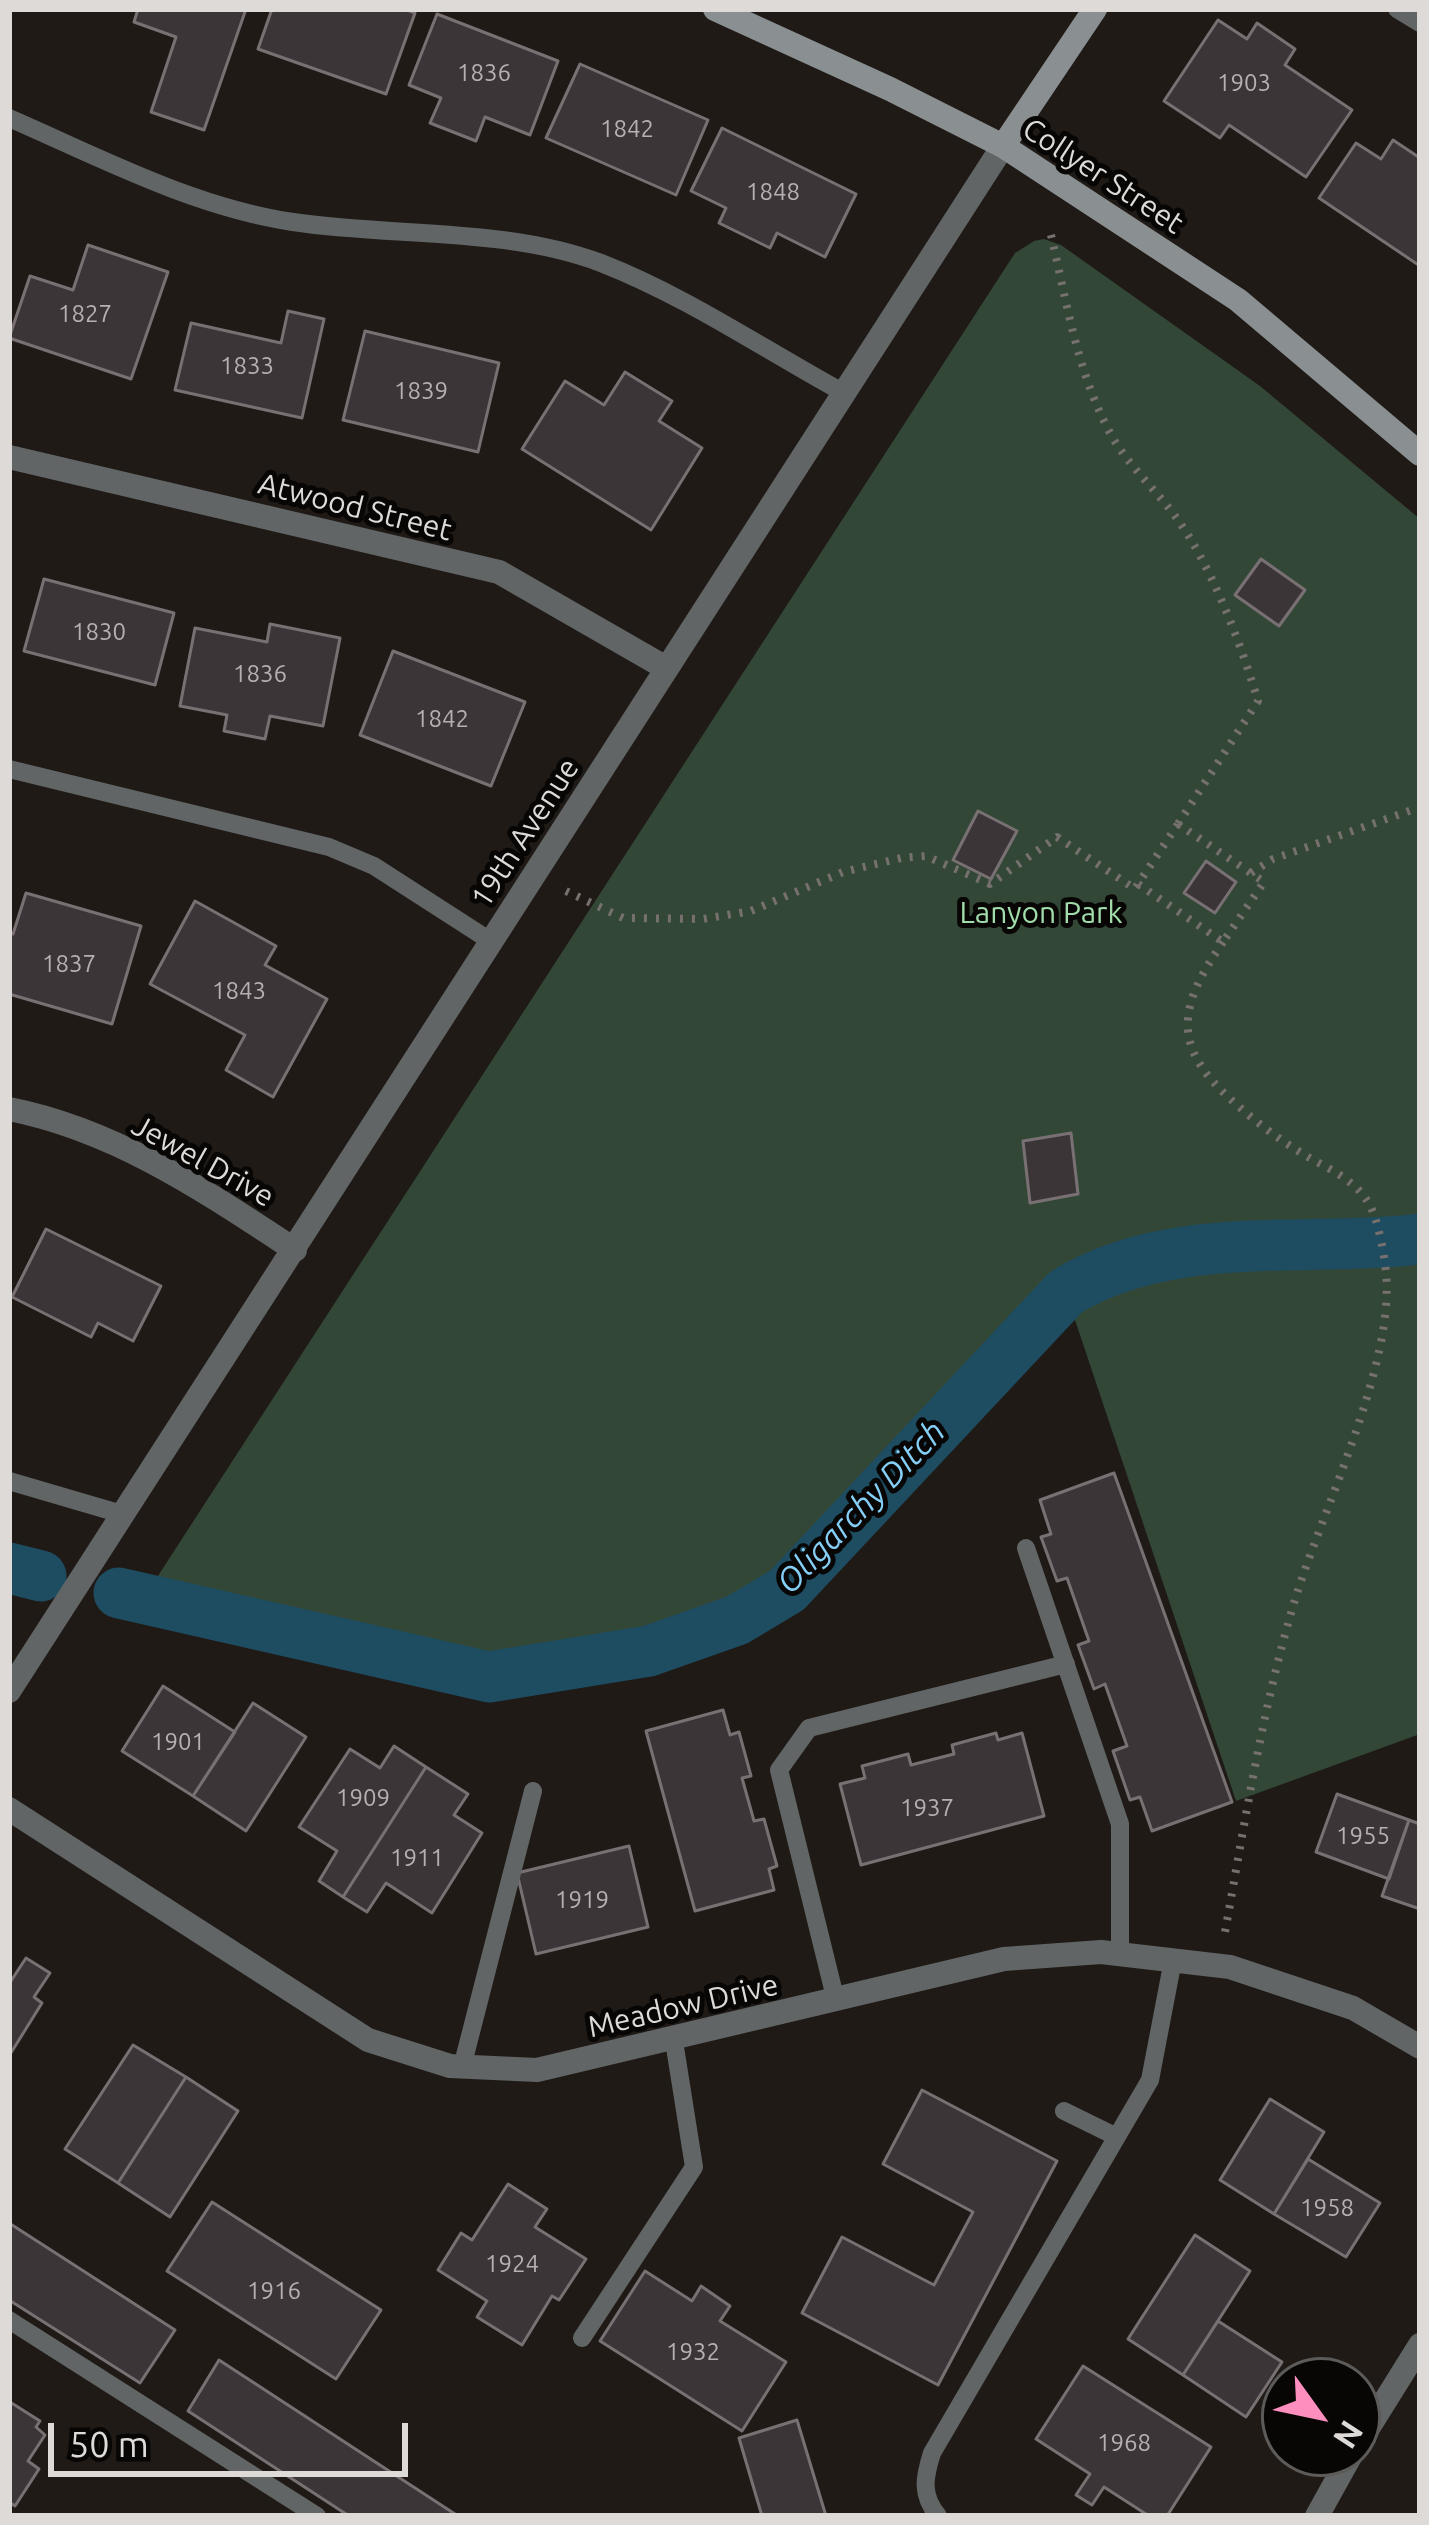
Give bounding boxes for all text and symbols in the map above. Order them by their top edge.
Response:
house number: 1836 [457,59,511,87]
house number: 1903 [1217,69,1271,97]
street label: Collyer Street [1016,111,1190,241]
house number: 1842 [600,115,654,143]
house number: 1848 [746,178,800,206]
house number: 1827 [58,300,112,328]
house number: 1833 [220,352,274,380]
house number: 1839 [394,377,448,405]
street label: Atwood Street [255,466,455,548]
house number: 1830 [72,618,126,646]
house number: 1836 [233,660,287,688]
house number: 1842 [415,705,469,733]
street label: 19th Avenue [463,752,587,914]
park label: Lanyon Park [959,895,1123,931]
house number: 1837 [42,950,96,978]
house number: 1843 [212,977,266,1005]
street label: Jewel Drive [126,1107,280,1215]
water label: Oligarchy Ditch [768,1412,954,1602]
house number: 1901 [151,1728,205,1756]
house number: 1909 [336,1784,390,1812]
house number: 1937 [900,1794,954,1822]
house number: 1955 [1336,1822,1390,1850]
house number: 1911 [390,1844,444,1872]
house number: 1919 [555,1886,609,1914]
street label: Meadow Drive [584,1967,782,2045]
house number: 1958 [1300,2194,1354,2222]
house number: 1924 [485,2250,539,2278]
house number: 1916 [247,2277,301,2305]
house number: 1932 [666,2338,720,2366]
north arrow [1261,2357,1381,2477]
scale bar [54,2399,414,2473]
text: N [1327,2415,1371,2456]
text: 50 m [69,2423,149,2464]
house number: 1968 [1097,2429,1151,2457]

